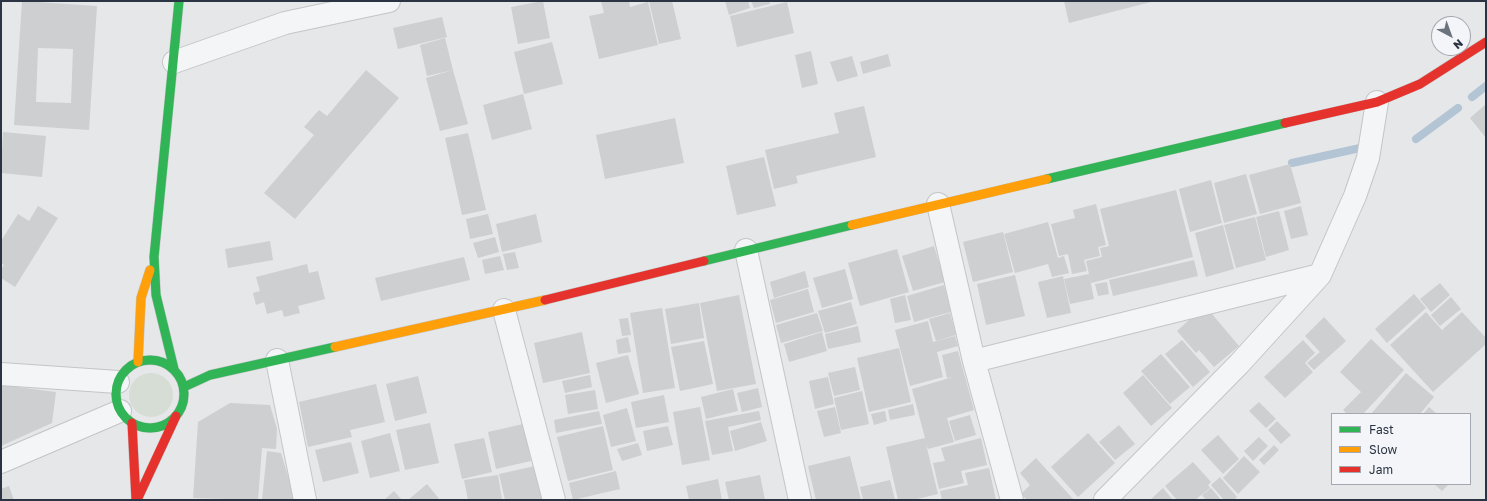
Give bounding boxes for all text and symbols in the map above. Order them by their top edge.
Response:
north arrow [1431,16,1471,56]
text: N [1451,37,1466,52]
legend [1331,413,1471,485]
text: Fast [1369,422,1394,437]
text: Slow [1369,442,1397,457]
text: Jam [1369,462,1393,477]

